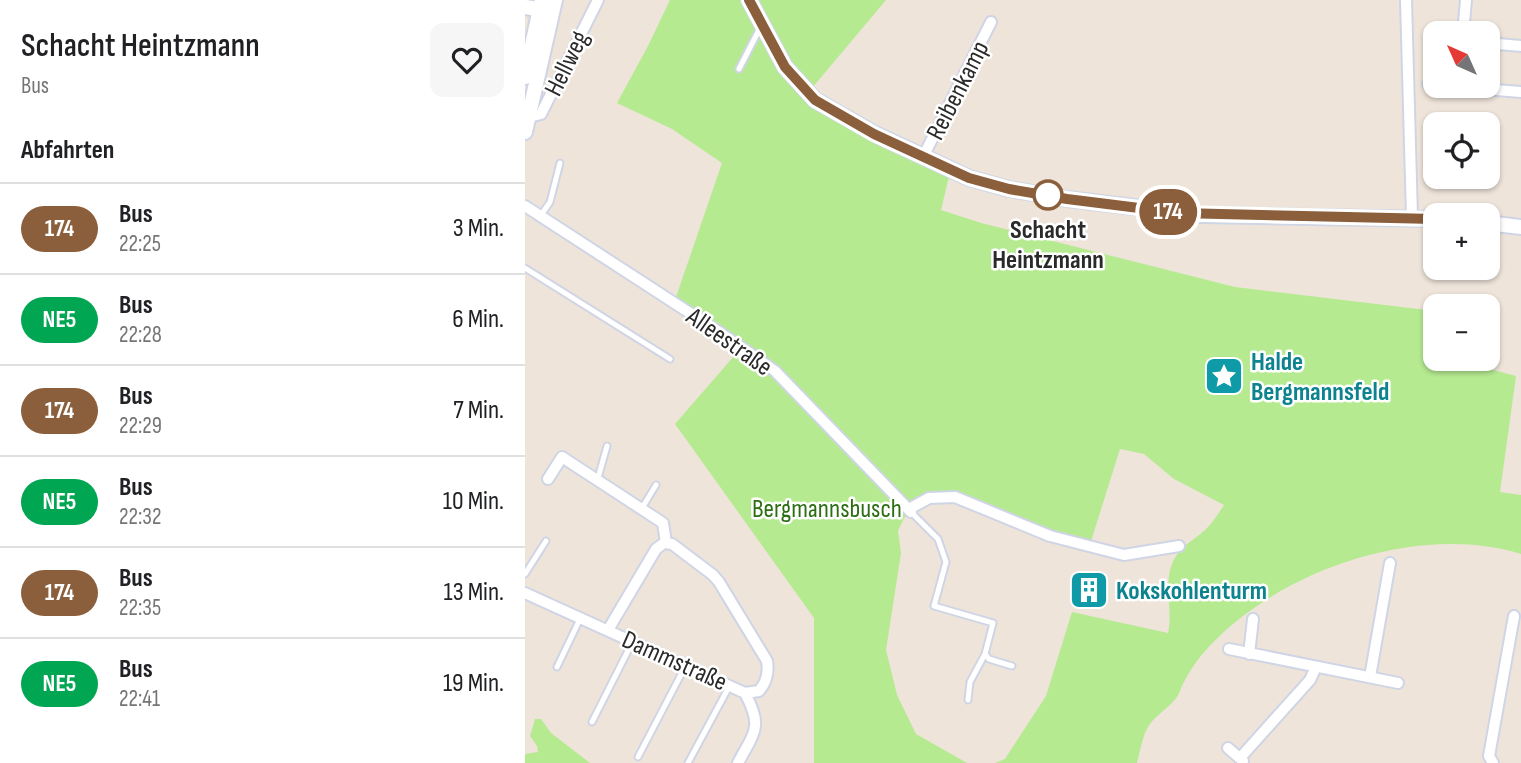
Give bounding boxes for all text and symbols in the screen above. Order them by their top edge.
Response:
north arrow [1423,21,1500,98]
map controls [1423,21,1500,371]
button: heart [430,23,504,97]
text: Schacht Heintzmann [21,26,260,66]
street label: Hellweg [538,26,596,101]
street label: Reibenkamp [920,36,996,145]
text: Bus [21,72,49,100]
button: locate [1423,112,1500,189]
text: Abfahrten [21,135,114,166]
marker: Schacht Heintzmann [1033,180,1063,210]
line badge: 174 [1128,189,1208,235]
text: 174 [1153,197,1183,226]
text: Bus [119,199,153,230]
button: + [1423,203,1500,280]
text: 3 Min. [453,213,504,244]
text: 174 [45,214,74,243]
place label: Schacht Heintzmann [992,215,1104,276]
text: 22:25 [119,230,161,258]
text: Bus [119,290,153,321]
button: − [1423,294,1500,371]
street label: Alleestraße [679,301,778,383]
text: 6 Min. [452,304,504,335]
text: NE5 [43,305,76,334]
text: 22:28 [119,321,162,349]
place label: Halde Bergmannsfeld [1251,347,1389,408]
place icon: Halde Bergmannsfeld [1203,355,1245,397]
text: Bus [119,381,153,412]
text: 7 Min. [453,395,504,426]
text: 174 [45,396,74,425]
text: 22:29 [119,412,162,440]
text: Bus [119,472,153,503]
text: 10 Min. [443,486,504,517]
text: NE5 [43,487,76,516]
park label: Bergmannsbusch [752,494,902,525]
text: 22:32 [119,503,161,531]
text: Bus [119,563,153,594]
building icon: Kokskohlenturm [1068,569,1110,611]
place label: Kokskohlenturm [1116,576,1267,607]
text: 13 Min. [444,577,504,608]
text: 174 [45,578,74,607]
text: 22:35 [119,594,161,622]
street label: Dammstraße [617,624,732,698]
text: Bus [119,654,153,685]
text: 19 Min. [443,668,504,699]
text: NE5 [43,669,76,698]
text: 22:41 [119,685,160,713]

